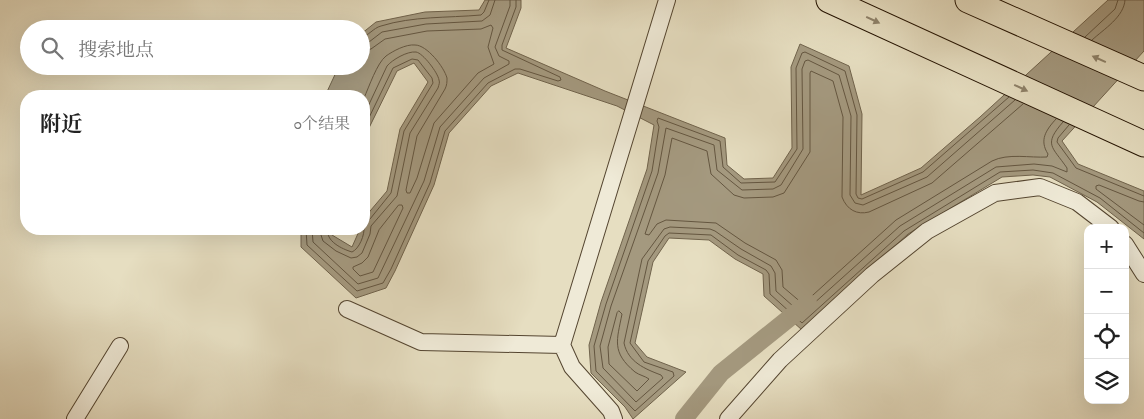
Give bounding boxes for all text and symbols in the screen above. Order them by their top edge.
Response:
one-way arrow [866,17,880,25]
search box [20,20,370,75]
icon: search [38,34,66,62]
text: 搜索地点 [78,39,154,62]
one-way arrow [1092,54,1107,63]
one-way arrow [1014,84,1028,92]
text: 附近 [40,112,82,138]
text: 0个结果 [293,114,350,134]
map controls [1084,224,1129,404]
button: + [1084,224,1129,269]
button: − [1084,269,1129,314]
button: locate [1084,314,1129,359]
button: layers [1084,359,1129,404]

